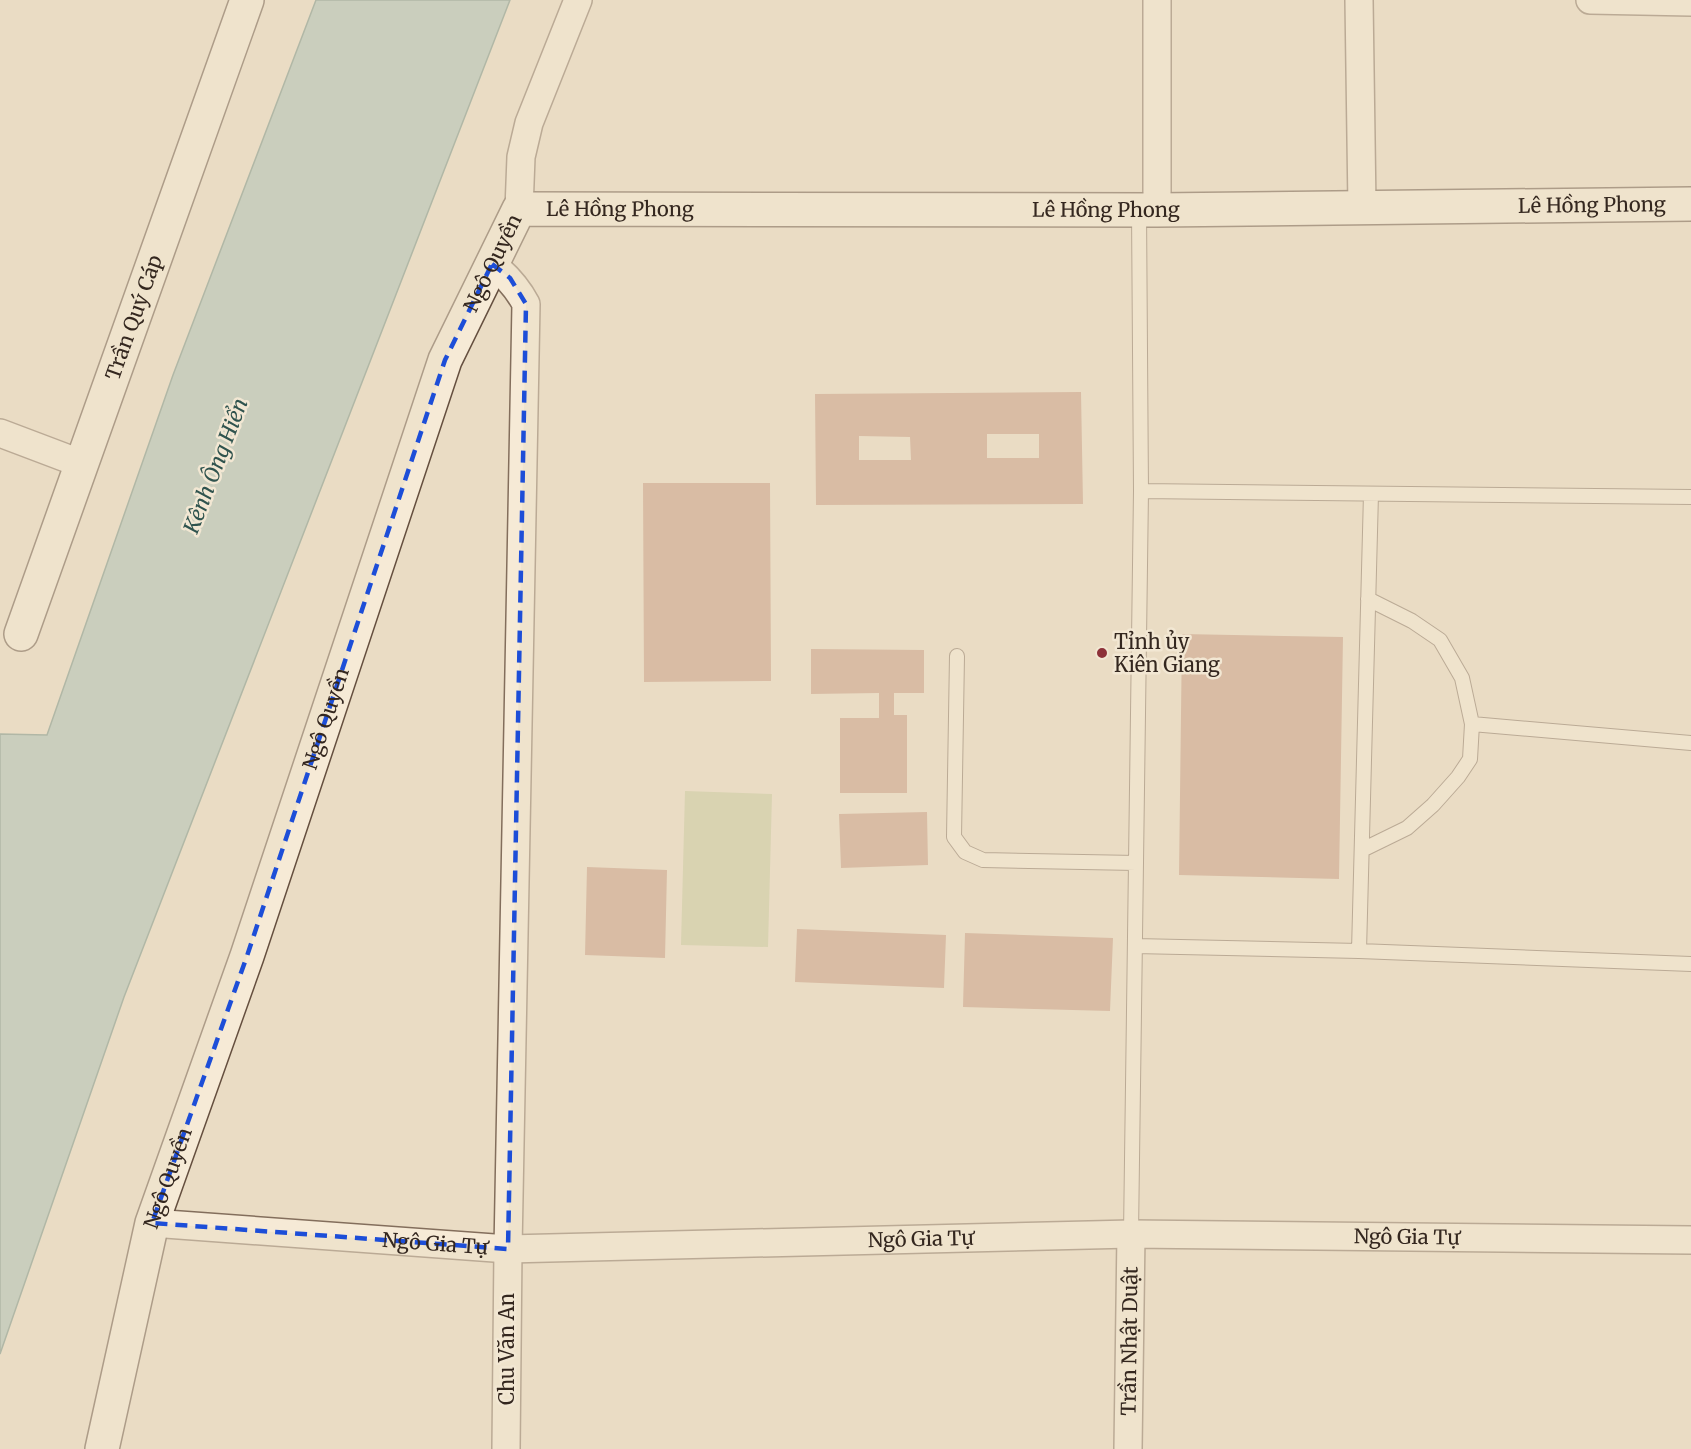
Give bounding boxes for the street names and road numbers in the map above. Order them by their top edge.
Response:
street label: Lê Hồng Phong [1518,191,1666,218]
street label: Lê Hồng Phong [546,196,694,221]
street label: Lê Hồng Phong [1032,197,1180,222]
street label: Ngô Quyền [458,210,527,316]
street label: Trần Quý Cáp [100,252,167,383]
street label: Ngô Quyền [297,664,354,772]
street label: Ngô Quyền [138,1124,197,1232]
street label: Ngô Gia Tự [1354,1223,1461,1250]
street label: Ngô Gia Tự [868,1225,976,1252]
street label: Ngô Gia Tự [381,1227,490,1260]
street label: Trần Nhật Duật [1115,1266,1143,1416]
street label: Chu Văn An [494,1293,519,1405]

